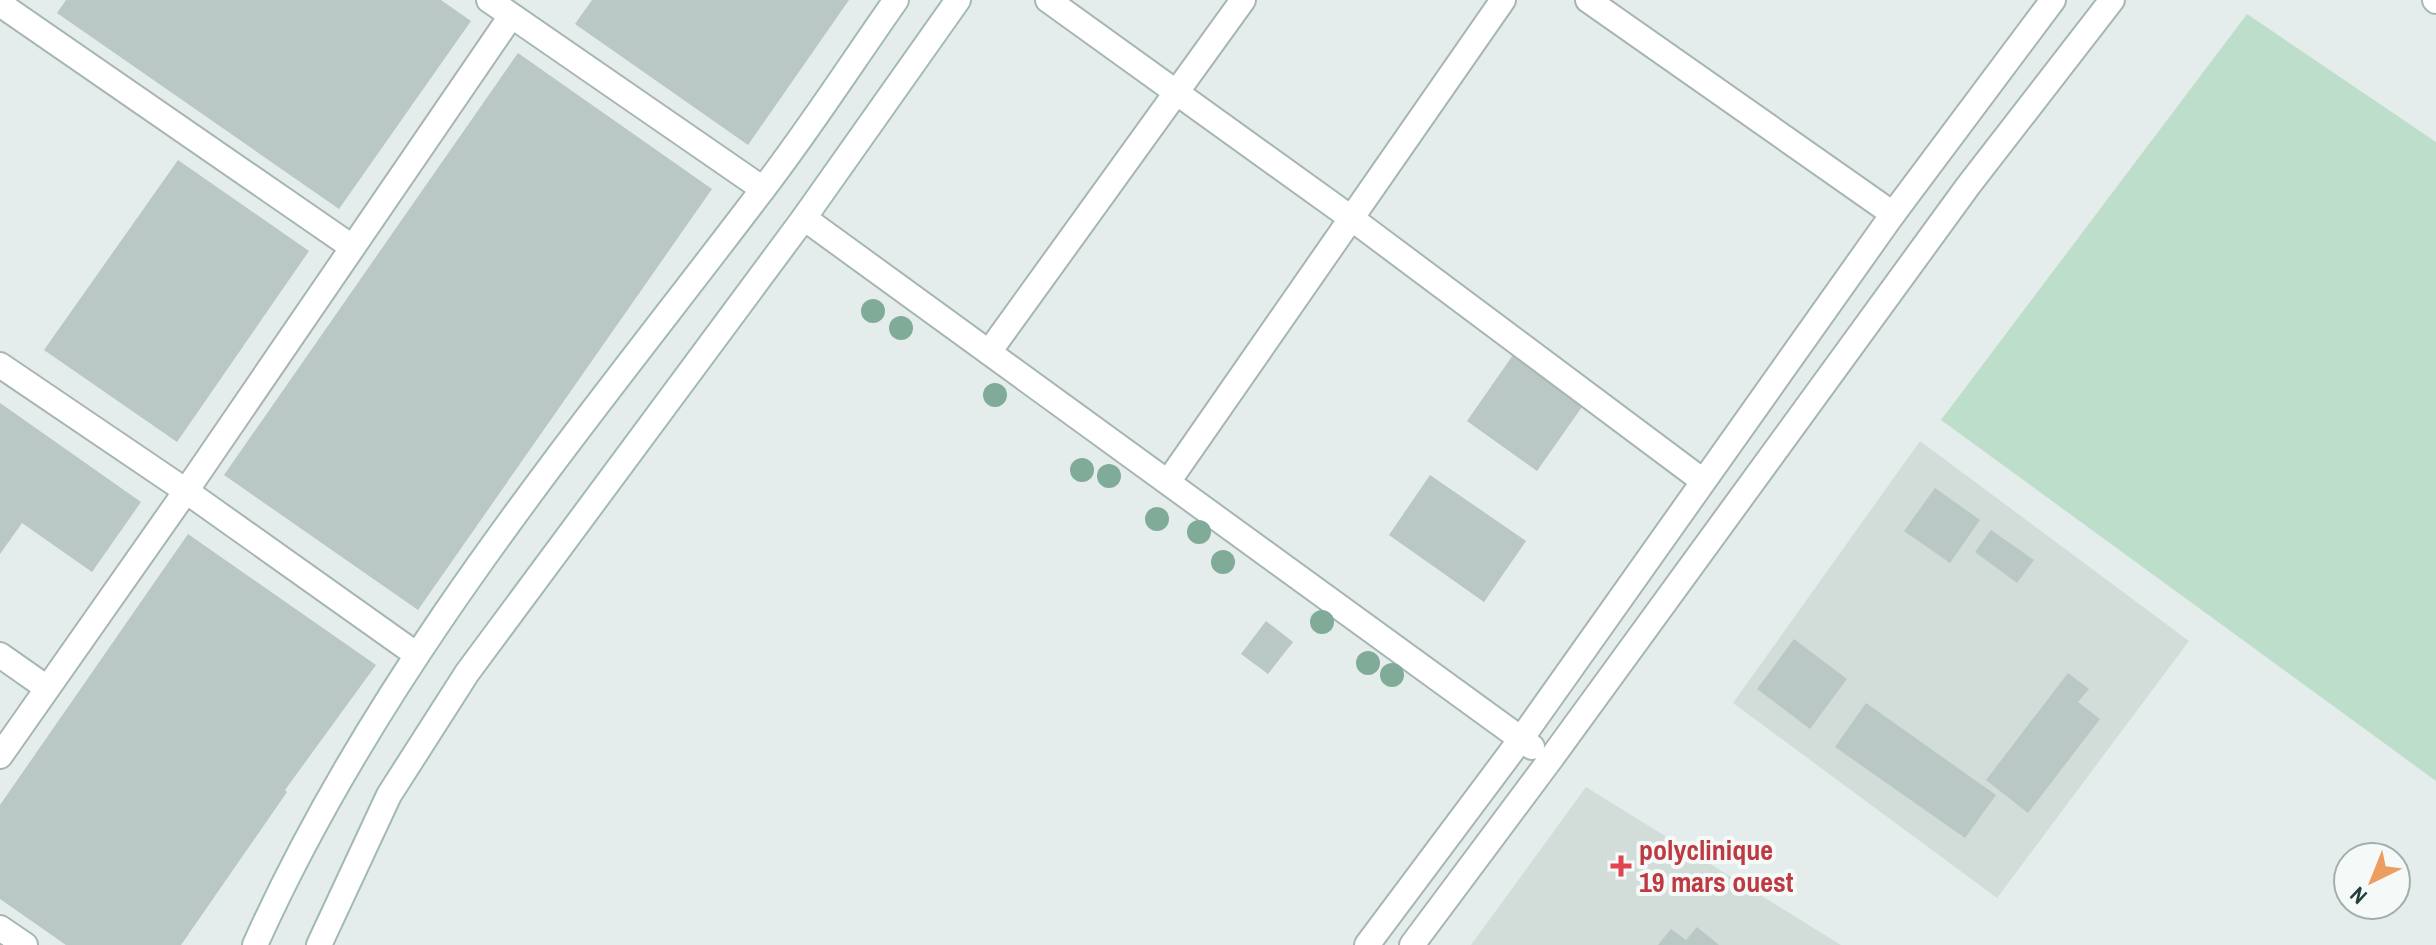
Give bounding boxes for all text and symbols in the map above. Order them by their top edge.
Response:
place label: polyclinique 19 mars ouest [1639,831,1794,901]
north arrow [2332,841,2412,921]
marker: polyclinique 19 mars ouest [1610,855,1632,877]
text: N [2343,880,2373,911]

